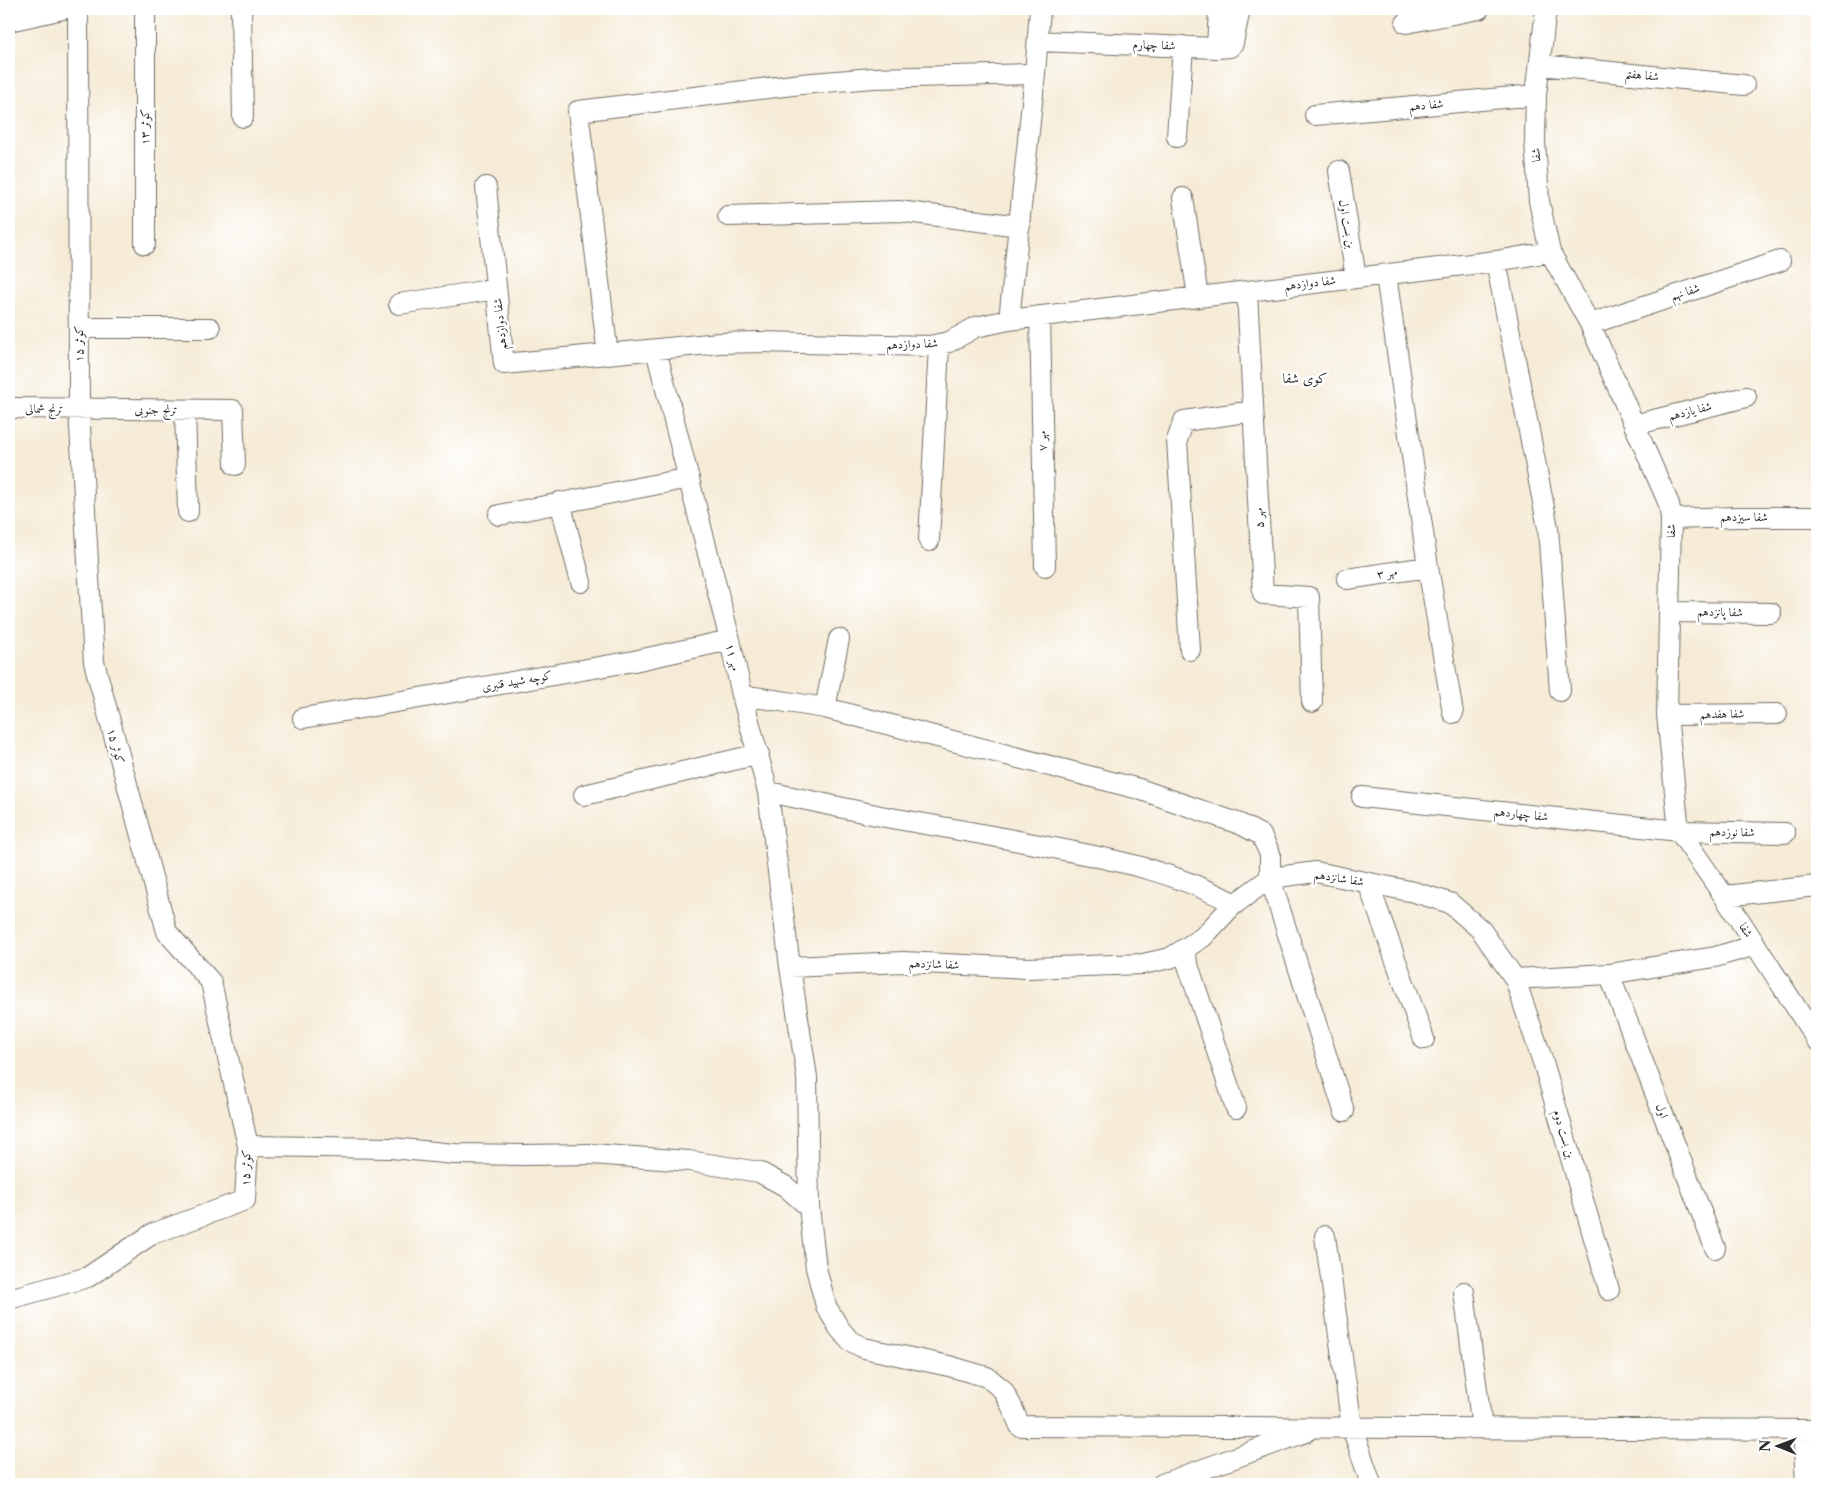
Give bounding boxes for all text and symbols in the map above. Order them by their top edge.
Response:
street label: شفا چهارم [1132,36,1176,57]
street label: شفا هفتم [1624,65,1660,89]
street label: شفا دهم [1408,96,1444,117]
street label: کوثر ۱۳ [137,109,153,145]
street label: شفا [1528,147,1543,163]
street label: بن بست اول [1335,198,1359,250]
street label: شفا دوازدهم [1283,272,1337,297]
street label: شفا نهم [1668,280,1703,307]
street label: شفا دوازدهم [489,297,514,351]
street label: کوثر ۱۵ [71,326,87,362]
street label: شفا دوازدهم [886,335,939,356]
district label: کوی شفا [1283,369,1327,387]
street label: شفا یازدهم [1667,398,1714,427]
street label: ترنج شمالی [25,401,63,419]
street label: ترنج جنوبی [134,402,178,420]
street label: مهر ۷ [1034,430,1050,451]
street label: مهر ۵ [1250,507,1268,529]
street label: شفا سیزدهم [1720,509,1768,528]
street label: شفا [1663,524,1678,538]
street label: مهر ۳ [1376,563,1399,583]
street label: شفا پانزدهم [1697,604,1743,623]
street label: مهر ۱۱ [722,642,744,673]
street label: کوچه شهید قنبری [481,667,553,696]
street label: شفا هفدهم [1700,706,1745,725]
street label: کوثر ۱۵ [104,726,128,766]
street label: شفا چهاردهم [1493,803,1549,828]
street label: شفا نوزدهم [1709,824,1755,843]
street label: شفا شانزدهم [1312,866,1365,893]
street label: شفا [1736,920,1757,940]
street label: شفا شانزدهم [908,955,960,976]
street label: اول [1652,1101,1672,1121]
street label: بن بست دوم [1547,1108,1579,1162]
street label: کوثر ۱۵ [237,1149,255,1187]
north arrow [1754,1420,1804,1470]
text: N [1756,1440,1774,1452]

